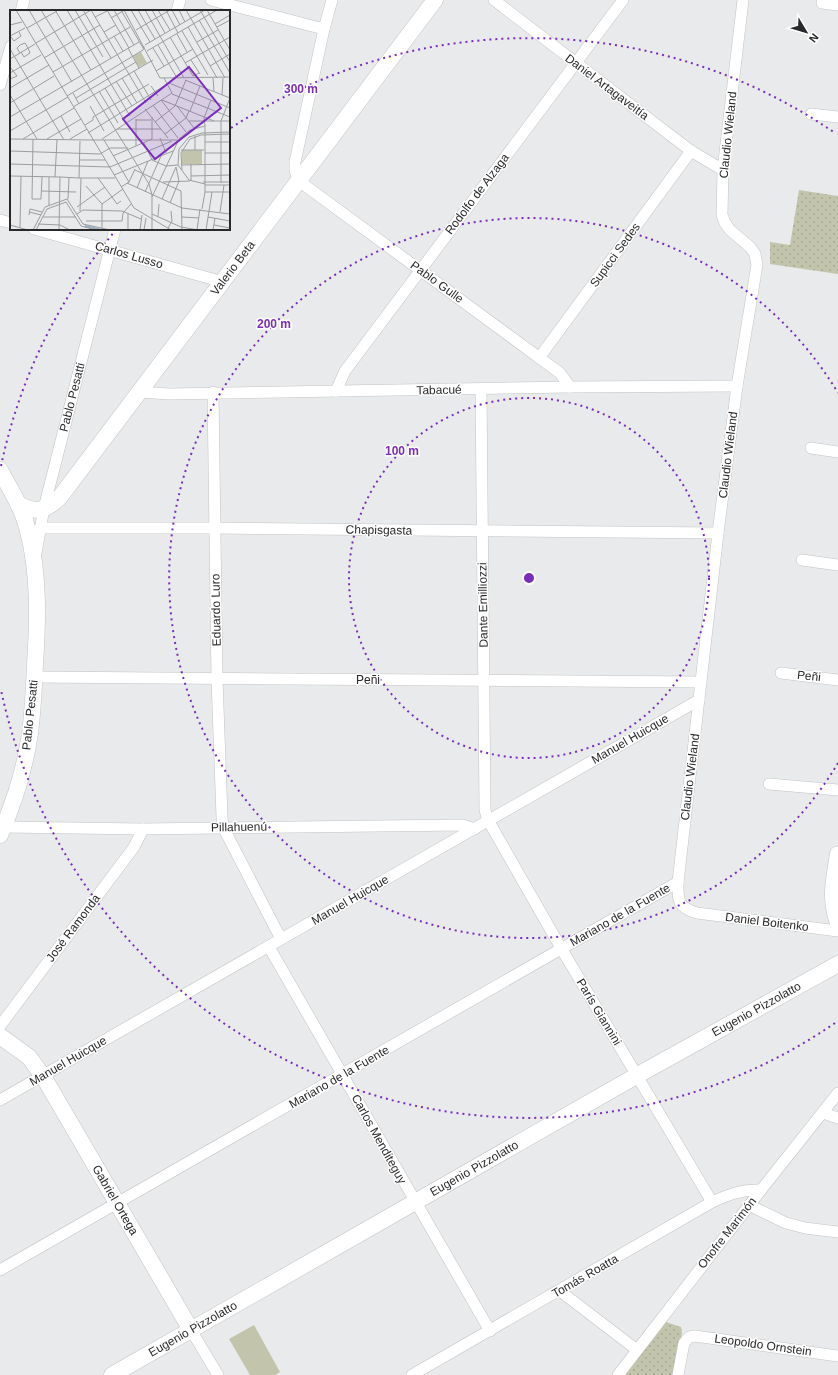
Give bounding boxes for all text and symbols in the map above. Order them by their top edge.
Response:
inset map [10,10,230,230]
north arrow [786,12,826,52]
text: N [807,31,821,45]
street label: Daniel Artagaveitía [563,51,652,123]
text: 300 m [284,82,318,96]
street label: Claudio Wieland [716,91,740,179]
street label: Rodolfo de Alzaga [442,151,512,237]
street label: Supicci Sedes [587,220,643,290]
street label: Valerio Beta [208,238,258,298]
street label: Carlos Lusso [93,239,165,271]
street label: Pablo Gulle [408,258,466,306]
text: 200 m [257,317,291,331]
street label: Pablo Pesatti [57,361,88,433]
street label: Tabacué [416,383,462,397]
street label: Claudio Wieland [716,411,740,499]
text: 100 m [385,444,419,458]
street label: Chapisgasta [346,522,413,538]
street label: Dante Emilliozzi [475,562,491,648]
centre of rings [522,571,536,585]
street label: Eduardo Luro [208,573,224,646]
street label: Peñi [796,668,822,684]
street label: Peñi [356,673,380,687]
street label: Pablo Pesatti [19,679,41,751]
street label: Manuel Huicque [589,711,671,767]
street label: Claudio Wieland [678,733,702,821]
street label: Pillahuenú [211,820,267,834]
street label: Manuel Huicque [309,872,391,928]
street label: Mariano de la Fuente [567,880,673,949]
street label: José Ramonda [43,891,103,964]
street label: Daniel Boitenko [724,910,810,934]
street label: París Giannini [574,976,624,1048]
street label: Eugenio Pizzolatto [709,979,804,1039]
street label: Manuel Huicque [27,1033,109,1089]
street label: Mariano de la Fuente [286,1042,392,1111]
street label: Carlos Menditeguy [349,1092,409,1186]
street label: Eugenio Pizzolatto [427,1137,521,1199]
street label: Gabriel Ortega [89,1162,141,1238]
street label: Onofre Marimón [695,1195,759,1271]
street label: Tomás Roatta [549,1251,621,1301]
street label: Eugenio Pizzolatto [146,1298,240,1360]
street label: Leopoldo Ornstein [713,1331,813,1359]

